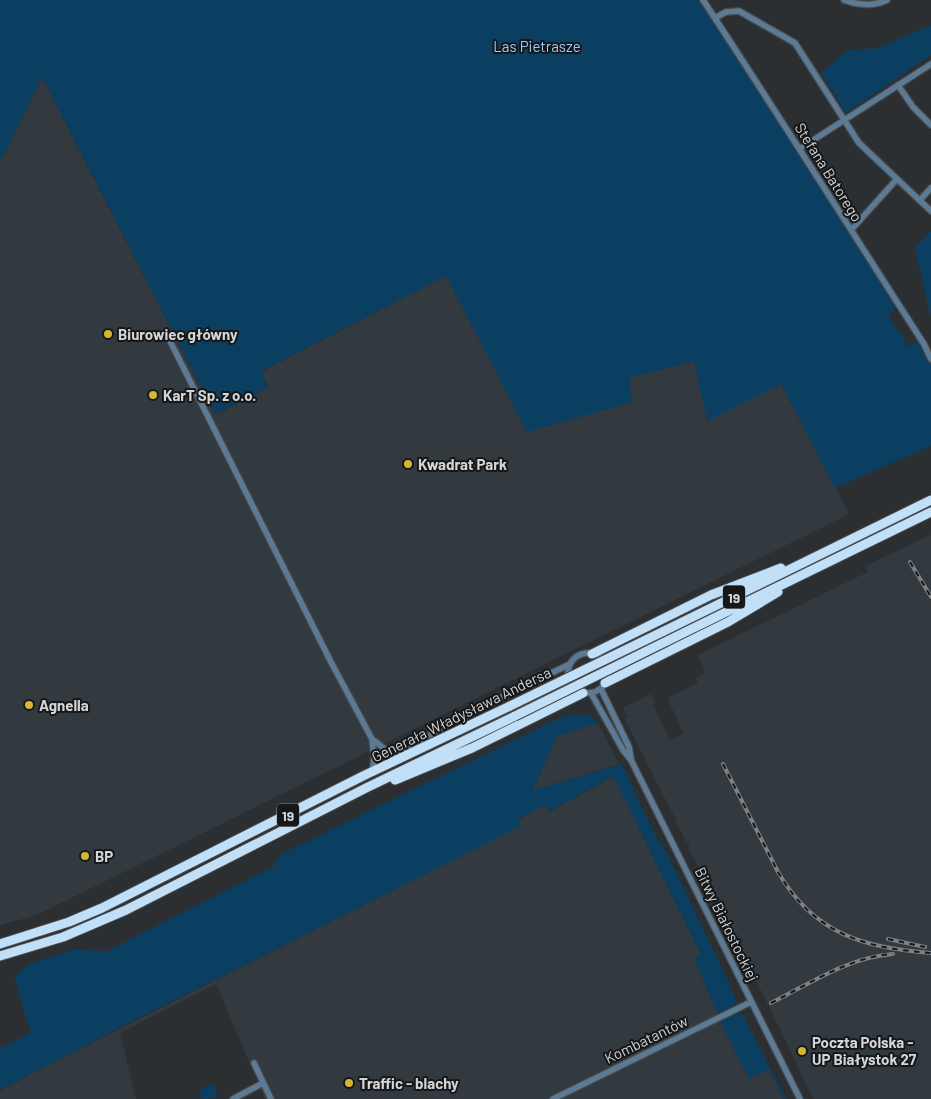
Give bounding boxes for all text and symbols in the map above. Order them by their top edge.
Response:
park label: Las Pietrasze [493,37,581,55]
street label: Stefana Batorego [791,119,867,225]
place label: Biurowiec główny [118,325,238,343]
marker: Biurowiec główny [102,328,114,340]
place label: KarT Sp. z o.o. [163,386,256,404]
marker: KarT Sp. z o.o. [147,389,159,401]
place label: Kwadrat Park [418,455,507,473]
marker: Kwadrat Park [402,458,414,470]
road number: 19 [723,586,745,608]
street label: Generała Władysława Andersa [368,663,554,765]
place label: Agnella [39,696,89,714]
marker: Agnella [23,699,35,711]
road number: 19 [277,804,299,826]
place label: BP [95,847,113,865]
marker: BP [79,850,91,862]
street label: Bitwy Białostockiej [692,864,762,984]
street label: Kombatantów [601,1011,691,1067]
place label: Poczta Polska - UP Białystok 27 [812,1033,917,1068]
marker: Poczta Polska - UP Białystok 27 [796,1045,808,1057]
place label: Traffic - blachy [359,1074,459,1092]
marker: Traffic - blachy [343,1077,355,1089]

